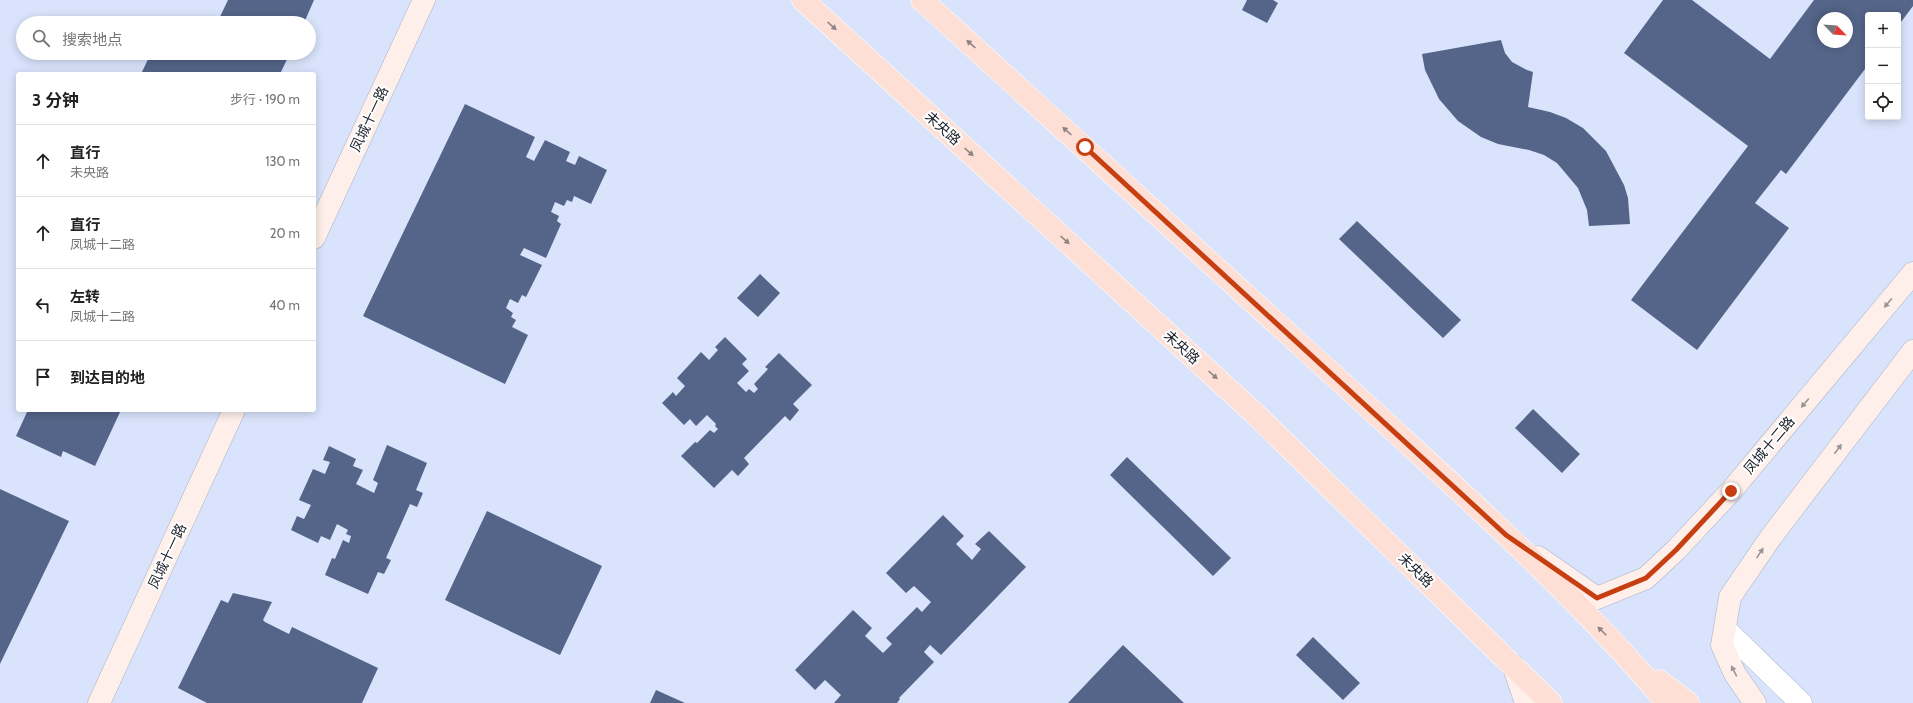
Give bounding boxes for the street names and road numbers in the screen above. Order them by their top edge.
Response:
street label: 凤城十一路 [346,83,392,155]
street label: 未央路 [921,107,965,149]
street label: 未央路 [1160,326,1204,368]
street label: 凤城十二路 [1740,412,1798,478]
street label: 凤城十一路 [144,520,190,592]
street label: 未央路 [1395,549,1437,591]

